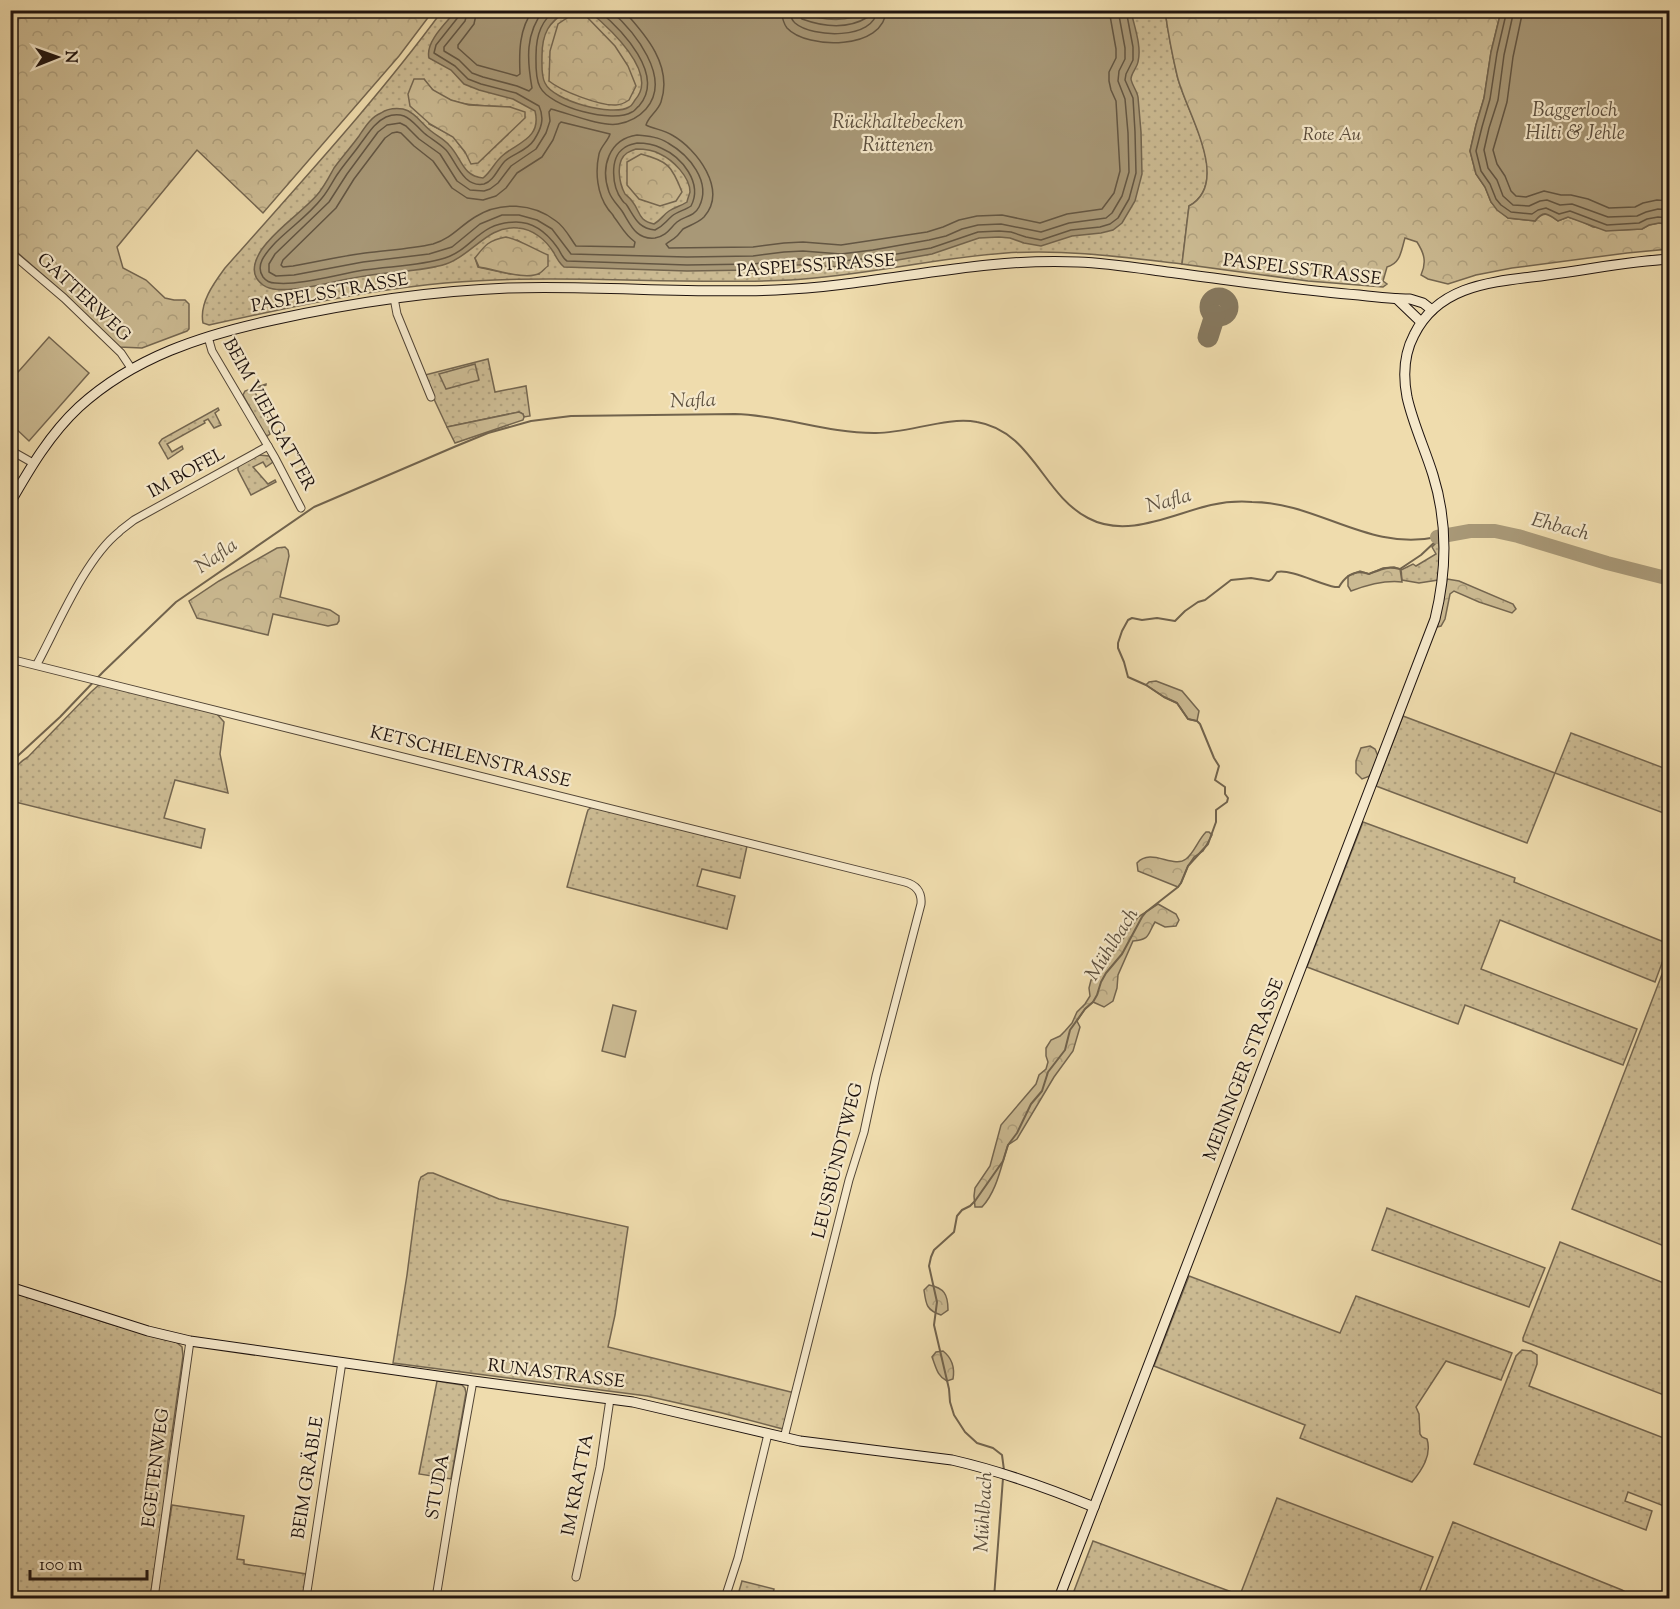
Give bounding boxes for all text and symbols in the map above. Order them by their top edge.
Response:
north arrow [27,27,87,87]
text: N [58,50,81,64]
water label: Baggerloch Hilti & Jehle [1525,97,1625,149]
water label: Rückhaltebecken Rüttenen [832,109,964,161]
park label: Rote Au [1303,123,1362,149]
street label: GATTERWEG [30,247,136,349]
street label: PASPELSSTRASSE [736,248,896,286]
street label: PASPELSSTRASSE [1221,248,1383,294]
street label: PASPELSSTRASSE [249,267,411,321]
street label: BEIM VIEHGATTER [215,334,321,496]
water label: Nafla [670,387,716,417]
street label: IM BOFEL [144,442,230,506]
water label: Nafla [1143,482,1195,522]
water label: Ehbach [1528,506,1593,550]
water label: Nafla [190,532,244,582]
street label: KETSCHELENSTRASSE [367,720,573,796]
water label: Mühlbach [1079,903,1147,987]
street label: MEININGER STRASSE [1198,975,1292,1165]
street label: LEUSBÜNDTWEG [807,1080,871,1242]
street label: RUNASTRASSE [486,1354,626,1396]
street label: EGETENWEG [137,1407,177,1529]
street label: BEIM GRÄBLE [286,1415,332,1541]
street label: IM KRATTA [556,1431,602,1538]
street label: STUDA [420,1452,458,1522]
water label: Mühlbach [968,1470,1002,1553]
scale bar [30,1543,147,1581]
text: 100 m [39,1553,83,1579]

